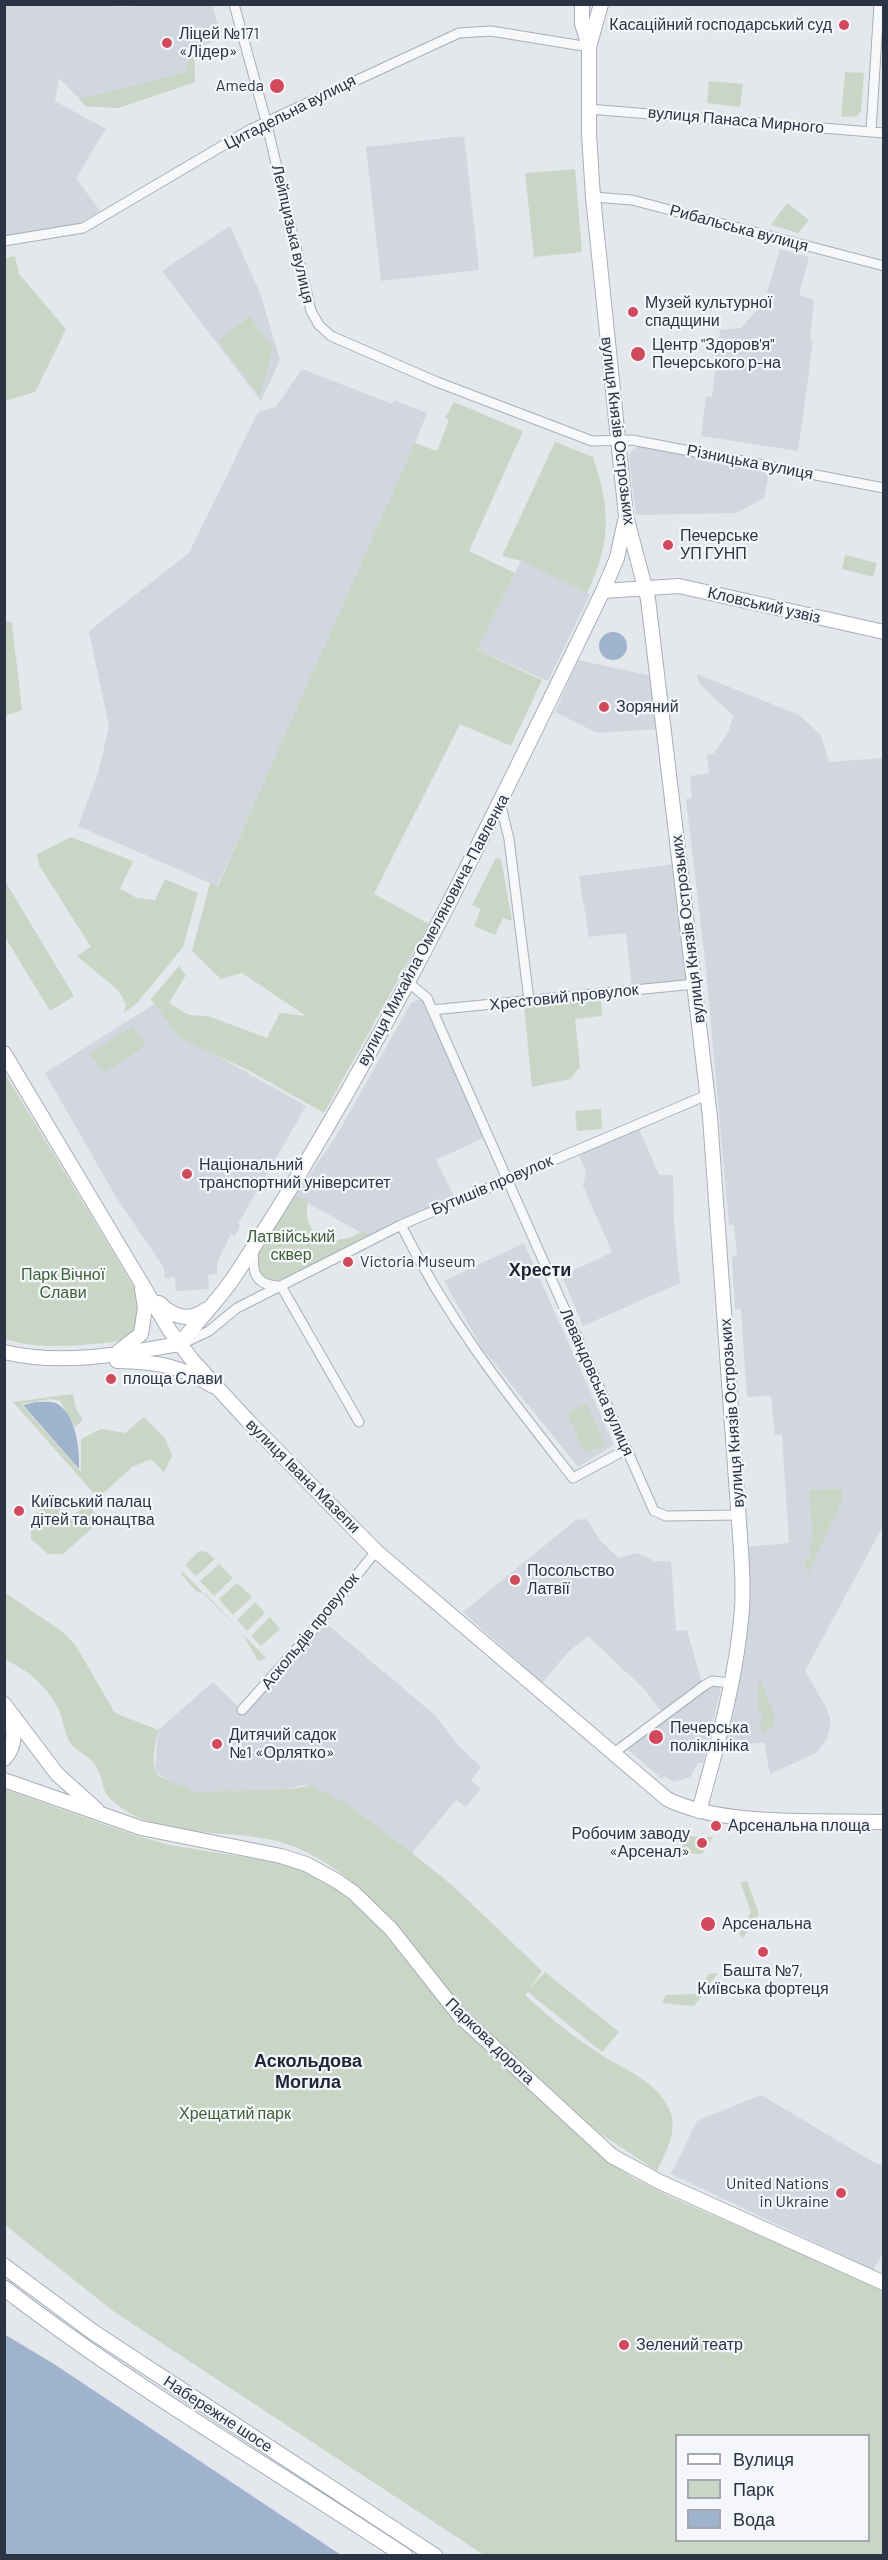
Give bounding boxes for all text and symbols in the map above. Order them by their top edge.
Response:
place label: Касаційний господарський суд [609,15,832,35]
marker: Касаційний господарський суд [837,18,851,32]
place label: Ліцей №171 «Лідер» [179,24,259,62]
marker: Ліцей №171 «Лідер» [160,36,174,50]
street label: Цитадельна вулиця [221,71,359,153]
place label: Ameda [216,76,264,96]
marker: Ameda [268,77,286,95]
street label: вулиця Панаса Мирного [647,103,825,137]
street label: Лейпцизька вулиця [268,163,318,305]
street label: Рибальська вулиця [668,200,810,256]
place label: Музей культурної спадщини [645,293,772,331]
marker: Музей культурної спадщини [626,305,640,319]
place label: Центр "Здоров'я" Печерського р-на [652,335,781,373]
street label: вулиця Князів Острозьких [597,336,639,526]
marker: Центр "Здоров'я" Печерського р-на [629,345,647,363]
street label: Різницька вулиця [685,440,815,484]
place label: Печерське УП ГУНП [680,526,758,564]
marker: Печерське УП ГУНП [661,538,675,552]
street label: Кловський узвіз [706,583,822,627]
place label: Зоряний [616,697,679,717]
marker: Зоряний [597,700,611,714]
street label: вулиця Михайла Омеляновича-Павленка [353,791,513,1069]
street label: вулиця Князів Острозьких [667,834,709,1024]
street label: Хрестовий провулок [489,980,639,1014]
street label: Бутишів провулок [428,1151,556,1219]
place label: Національний транспортний університет [199,1155,391,1193]
marker: Національний транспортний університет [180,1167,194,1181]
park label: Латвійський сквер [247,1227,335,1265]
place label: Victoria Museum [360,1252,475,1272]
marker: Victoria Museum [341,1255,355,1269]
district label: Хрести [509,1259,571,1281]
park label: Парк Вічної Слави [21,1265,105,1303]
street label: Левандовська вулиця [556,1305,638,1459]
street label: вулиця Князів Острозьких [716,1318,748,1508]
place label: площа Слави [123,1369,223,1389]
marker: площа Слави [104,1372,118,1386]
street label: вулиця Івана Мазепи [242,1415,364,1537]
place label: Київський палац дітей та юнацтва [31,1492,155,1530]
marker: Київський палац дітей та юнацтва [12,1504,26,1518]
place label: Посольство Латвії [527,1561,614,1599]
street label: Аскольдів провулок [257,1569,363,1693]
marker: Посольство Латвії [508,1573,522,1587]
place label: Печерська поліклініка [670,1718,749,1756]
place label: Дитячий садок №1 «Орлятко» [229,1725,336,1763]
marker: Печерська поліклініка [647,1728,665,1746]
marker: Дитячий садок №1 «Орлятко» [210,1737,224,1751]
place label: Арсенальна площа [728,1816,870,1836]
marker: Арсенальна площа [709,1819,723,1833]
place label: Робочим заводу «Арсенал» [572,1824,690,1862]
marker: Робочим заводу «Арсенал» [695,1836,709,1850]
place label: Арсенальна [722,1914,812,1934]
marker: Арсенальна [699,1915,717,1933]
marker: Башта №7, Київська фортеця [756,1945,770,1959]
place label: Башта №7, Київська фортеця [697,1961,829,1999]
street label: Паркова дорога [442,1994,538,2088]
district label: Аскольдова Могила [254,2050,362,2092]
park label: Хрещатий парк [179,2104,291,2124]
place label: United Nations in Ukraine [726,2174,829,2212]
marker: United Nations in Ukraine [834,2186,848,2200]
place label: Зелений театр [636,2335,743,2355]
marker: Зелений театр [617,2338,631,2352]
street label: Набережне шосе [160,2372,276,2456]
legend [675,2434,870,2542]
text: Вулиця [733,2448,794,2470]
text: Парк [733,2478,774,2500]
text: Вода [733,2508,775,2530]

